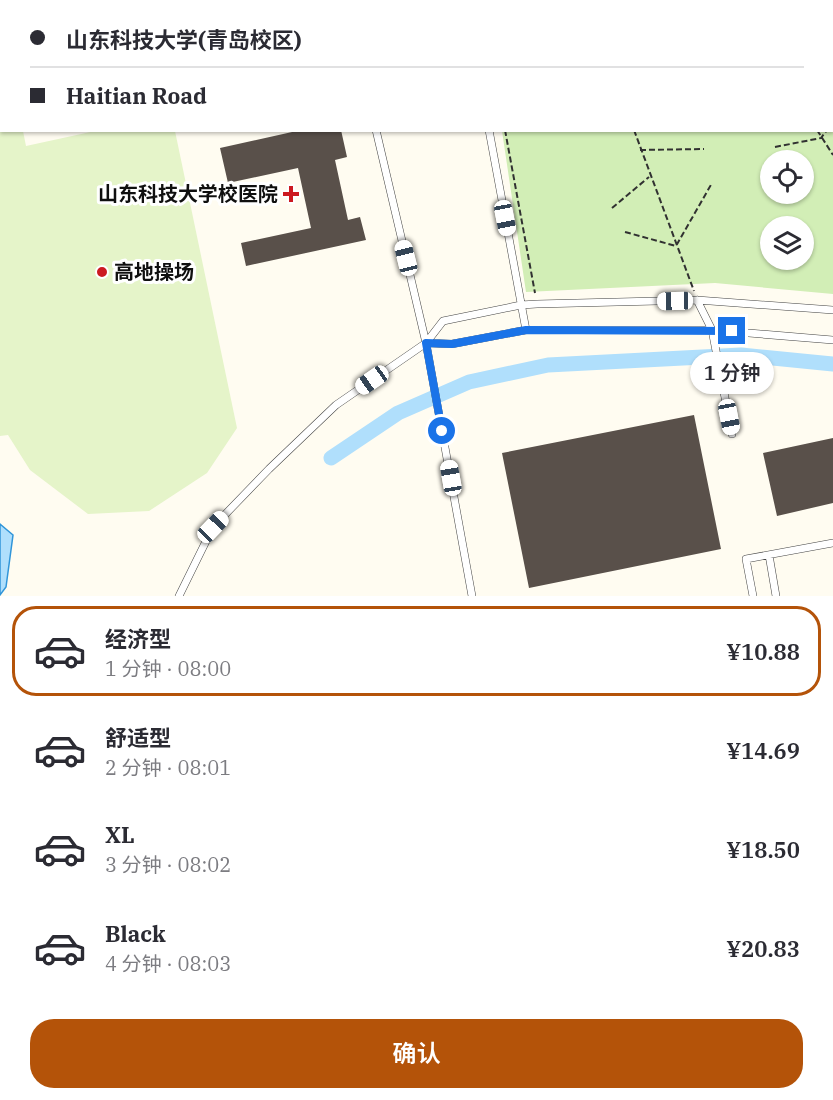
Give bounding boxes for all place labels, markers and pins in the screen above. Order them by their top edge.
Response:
place label: 山东科技大学校医院 [98,180,278,207]
marker: 山东科技大学校医院 [282,185,300,203]
place label: 高地操场 [114,258,194,285]
marker: 高地操场 [95,265,109,279]

